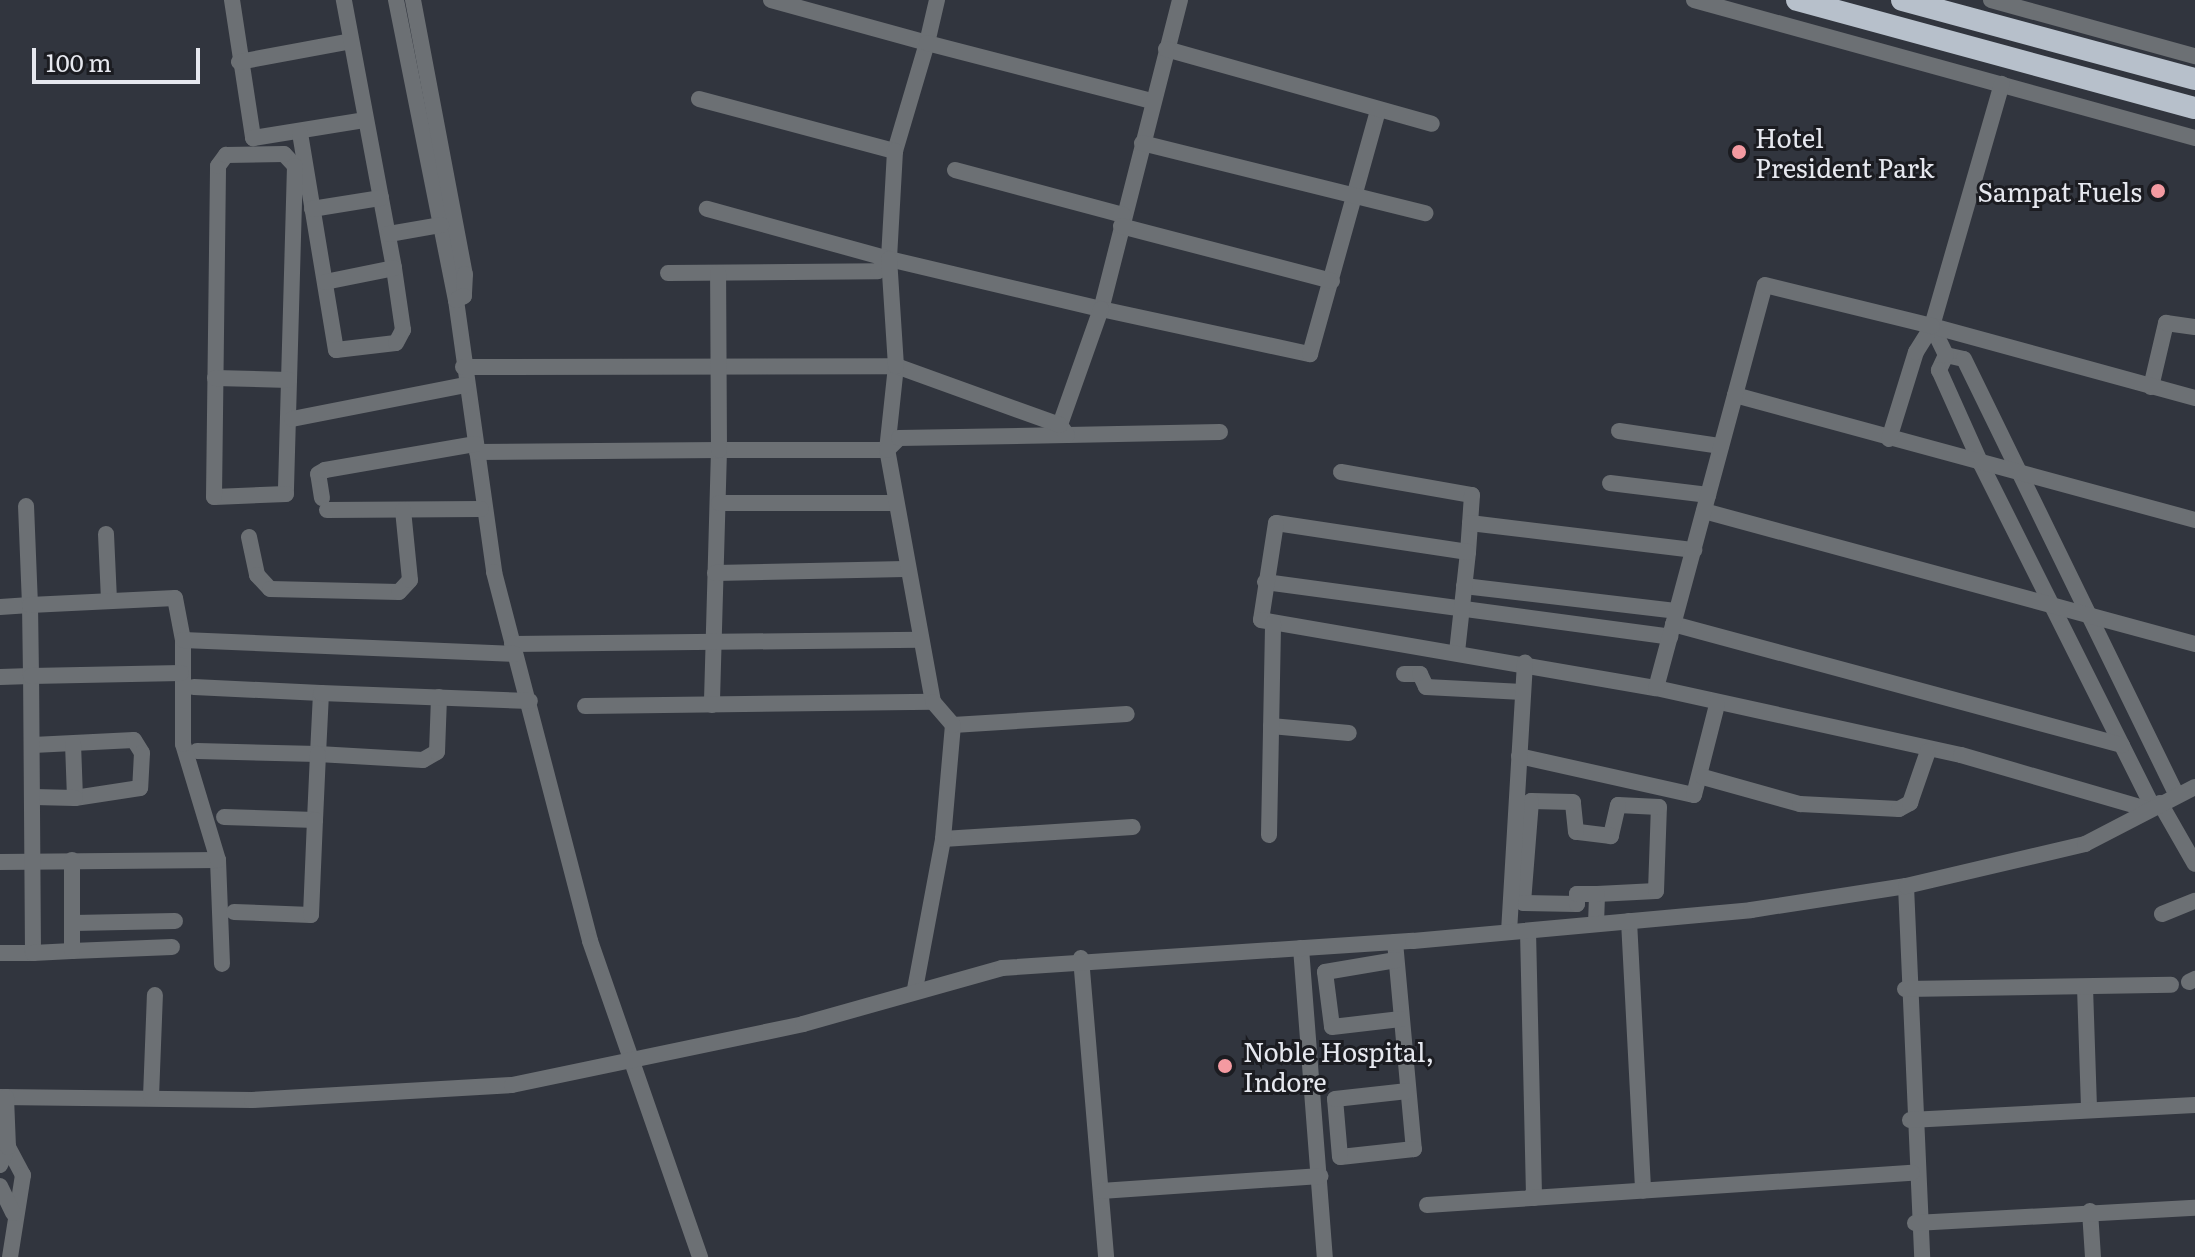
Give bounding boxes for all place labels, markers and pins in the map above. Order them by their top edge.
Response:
place label: Hotel President Park [1755,121,1934,182]
marker: Hotel President Park [1730,143,1748,161]
place label: Sampat Fuels [1977,175,2142,207]
marker: Sampat Fuels [2149,182,2167,200]
place label: Noble Hospital, Indore [1243,1035,1434,1096]
marker: Noble Hospital, Indore [1214,1055,1236,1077]

